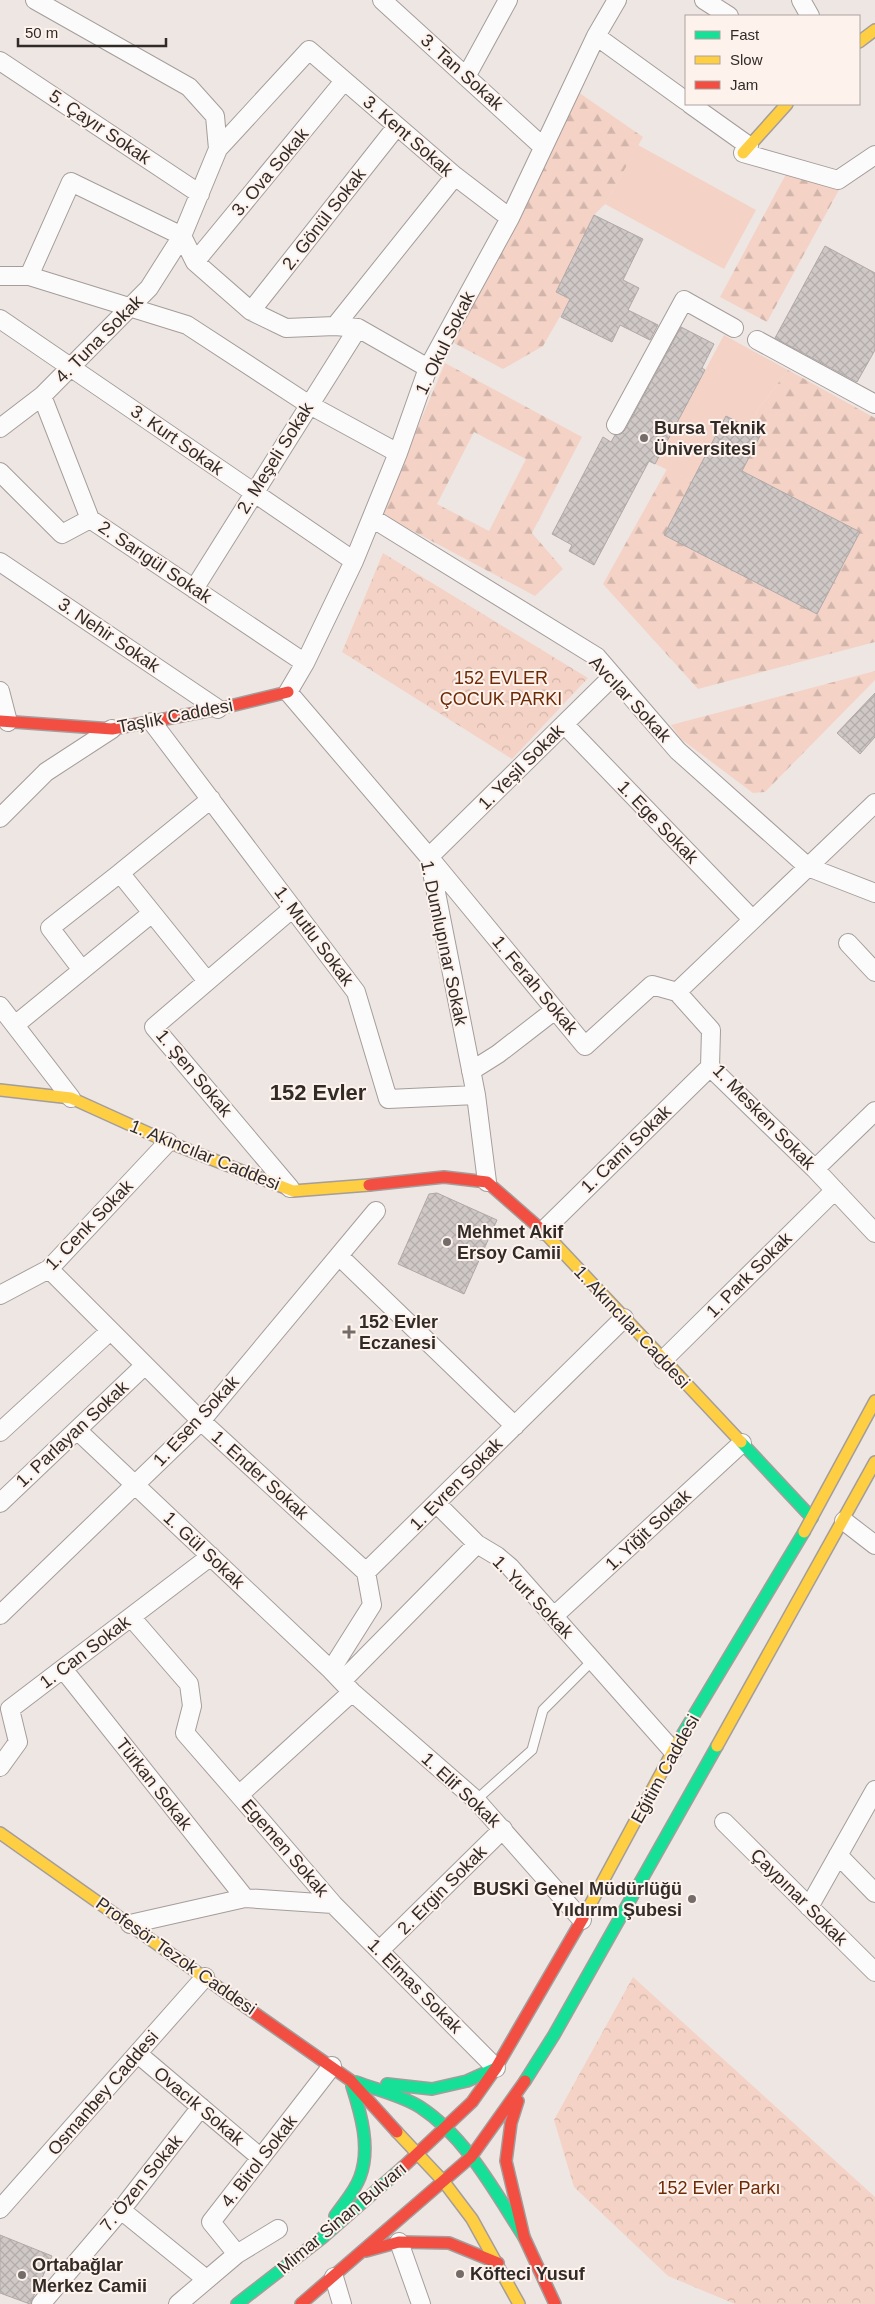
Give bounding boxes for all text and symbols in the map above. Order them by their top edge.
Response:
scale bar [18,15,165,47]
legend [685,15,860,105]
text: 50 m [25,24,58,41]
text: Fast [730,26,760,43]
street label: 3. Tan Sokak [417,30,508,115]
text: Slow [730,51,763,68]
text: Jam [730,76,758,93]
street label: 5. Çayır Sokak [45,86,155,169]
street label: 3. Kent Sokak [359,92,458,181]
street label: 3. Ova Sokak [228,123,313,220]
street label: 2. Gönül Sokak [278,164,370,274]
street label: 1. Okul Sokak [411,287,479,398]
street label: 4. Tuna Sokak [51,291,147,387]
street label: 2. Meşeli Sokak [233,398,318,517]
street label: 3. Kurt Sokak [127,401,228,480]
place label: Bursa Teknik Üniversitesi [654,418,767,459]
marker: Bursa Teknik Üniversitesi [638,432,650,444]
street label: 2. Sarıgül Sokak [95,517,216,608]
street label: 3. Nehir Sokak [54,594,164,677]
street label: Avcılar Sokak [585,652,675,747]
park label: 152 EVLER ÇOCUK PARKI [440,668,562,709]
street label: Taşlık Caddesi [116,695,234,737]
street label: 1. Yeşil Sokak [474,720,568,814]
street label: 1. Ege Sokak [614,777,703,868]
street label: 1. Dumlupınar Sokak [417,859,471,1028]
street label: 1. Mutlu Sokak [270,882,358,990]
street label: 1. Ferah Sokak [488,932,583,1039]
street label: 1. Şen Sokak [152,1026,237,1121]
street label: 1. Mesken Sokak [709,1060,820,1174]
district label: 152 Evler [270,1080,367,1105]
street label: 1. Cami Sokak [577,1100,676,1197]
street label: 1. Akıncılar Caddesi [127,1116,283,1194]
street label: 1. Cenk Sokak [41,1175,138,1274]
place label: Mehmet Akif Ersoy Camii [457,1222,564,1263]
street label: 1. Park Sokak [702,1228,796,1322]
marker: Mehmet Akif Ersoy Camii [441,1236,453,1248]
street label: 1. Akıncılar Caddesi [570,1262,694,1392]
place label: 152 Evler Eczanesi [359,1312,438,1353]
marker: 152 Evler Eczanesi [343,1326,355,1338]
street label: 1. Esen Sokak [149,1371,244,1470]
street label: 1. Parlayan Sokak [12,1376,133,1491]
street label: 1. Ender Sokak [208,1426,313,1524]
street label: 1. Evren Sokak [406,1433,507,1534]
street label: 1. Yiğit Sokak [601,1485,695,1575]
street label: 1. Gül Sokak [159,1508,249,1593]
street label: 1. Yurt Sokak [489,1552,578,1643]
street label: 1. Can Sokak [36,1611,135,1693]
street label: Eğitim Caddesi [627,1711,703,1827]
street label: Türkan Sokak [112,1734,197,1835]
street label: 1. Elif Sokak [418,1749,505,1832]
street label: Egemen Sokak [237,1795,333,1901]
street label: 2. Ergin Sokak [394,1841,491,1938]
street label: Çaypınar Sokak [747,1845,852,1950]
place label: BUSKİ Genel Müdürlüğü Yıldırım Şubesi [473,1879,682,1920]
street label: Profesör Tezok Caddesi [92,1893,260,2019]
marker: BUSKİ Genel Müdürlüğü Yıldırım Şubesi [686,1893,698,1905]
street label: 1. Elmas Sokak [364,1935,467,2038]
street label: Osmanbey Caddesi [44,2027,162,2159]
street label: Ovacık Sokak [150,2063,249,2150]
street label: 4. Birol Sokak [217,2110,302,2211]
street label: 7. Özen Sokak [96,2130,187,2235]
street label: Mimar Sinan Bulvarı [273,2158,411,2278]
park label: 152 Evler Parkı [657,2178,781,2198]
place label: Ortabağlar Merkez Camii [32,2255,147,2296]
place label: Köfteci Yusuf [470,2264,586,2284]
marker: Köfteci Yusuf [454,2268,466,2280]
marker: Ortabağlar Merkez Camii [16,2269,28,2281]

